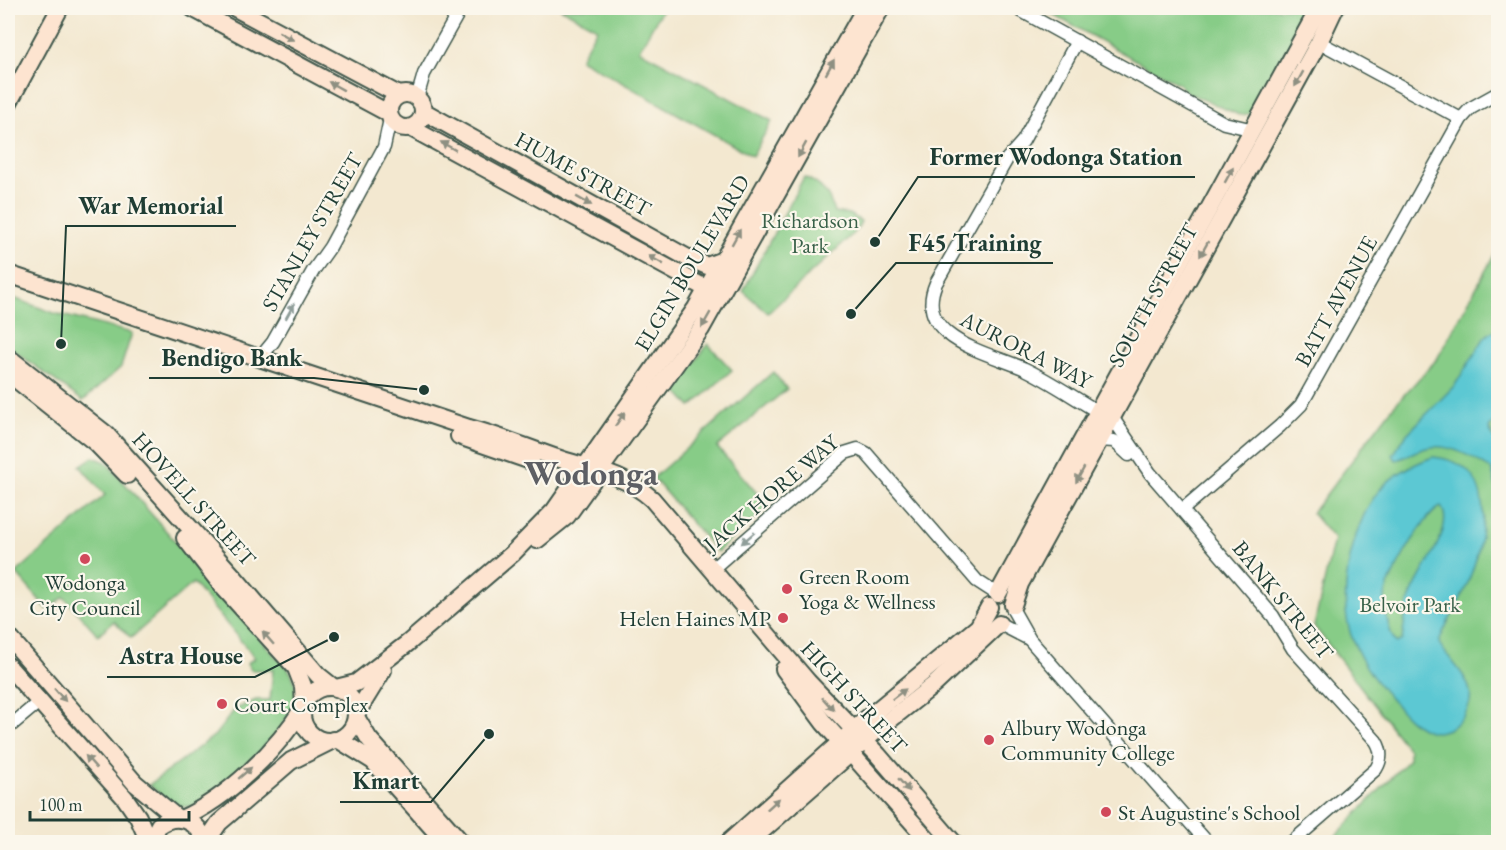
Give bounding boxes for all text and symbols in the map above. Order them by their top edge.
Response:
one-way arrow [278,31,295,41]
one-way arrow [825,58,835,75]
one-way arrow [1294,70,1304,87]
one-way arrow [328,81,345,91]
street label: HUME STREET [510,125,656,223]
callout: Former Wodonga Station [918,135,1195,177]
one-way arrow [439,141,456,151]
text: Former Wodonga Station [930,141,1183,173]
one-way arrow [797,142,807,159]
street label: STANLEY STREET [255,147,369,316]
one-way arrow [1224,167,1234,184]
street label: ELGIN BOULEVARD [628,169,756,357]
callout: War Memorial [66,184,236,226]
text: War Memorial [78,190,224,221]
one-way arrow [576,196,593,206]
park label: Richardson Park [761,206,859,260]
street label: SOUTH STREET [1101,218,1205,372]
callout: F45 Training [896,221,1053,263]
text: F45 Training [908,227,1043,259]
one-way arrow [731,228,741,245]
street label: BATT AVENUE [1288,230,1384,372]
one-way arrow [1199,241,1209,258]
one-way arrow [647,255,664,265]
one-way arrow [285,302,295,319]
street label: AURORA WAY [954,304,1098,396]
one-way arrow [701,312,712,328]
callout: Bendigo Bank [149,336,314,378]
text: Bendigo Bank [162,342,303,374]
one-way arrow [614,411,625,427]
street label: HOVELL STREET [126,426,262,573]
street label: JACK HORE WAY [696,427,846,559]
district label: Wodonga [524,451,659,495]
one-way arrow [1074,467,1085,483]
one-way arrow [741,531,756,544]
street label: BANK STREET [1226,534,1340,666]
marker: Wodonga City Council [78,552,92,566]
place label: Green Room Yoga & Wellness [799,562,936,616]
place label: Wodonga City Council [29,568,141,622]
marker: Green Room Yoga & Wellness [780,582,794,596]
park label: Belvoir Park [1359,590,1461,619]
place label: Helen Haines MP [619,604,771,633]
marker: Helen Haines MP [776,611,790,625]
one-way arrow [261,630,274,646]
callout: Astra House [107,635,255,677]
street label: HIGH STREET [794,635,914,760]
text: Astra House [118,640,243,671]
one-way arrow [53,687,66,702]
one-way arrow [890,688,906,700]
place label: Court Complex [234,690,369,719]
marker: Court Complex [215,697,229,711]
one-way arrow [821,697,835,712]
place label: Albury Wodonga Community College [1000,713,1175,767]
marker: Albury Wodonga Community College [982,733,996,747]
one-way arrow [85,755,98,770]
callout: Kmart [340,760,431,802]
text: Kmart [352,765,420,796]
one-way arrow [238,766,253,780]
one-way arrow [897,777,910,792]
scale bar [30,784,189,822]
text: 100 m [39,793,83,816]
one-way arrow [765,798,780,811]
place label: St Augustine's School [1118,798,1300,827]
marker: St Augustine's School [1099,805,1113,819]

